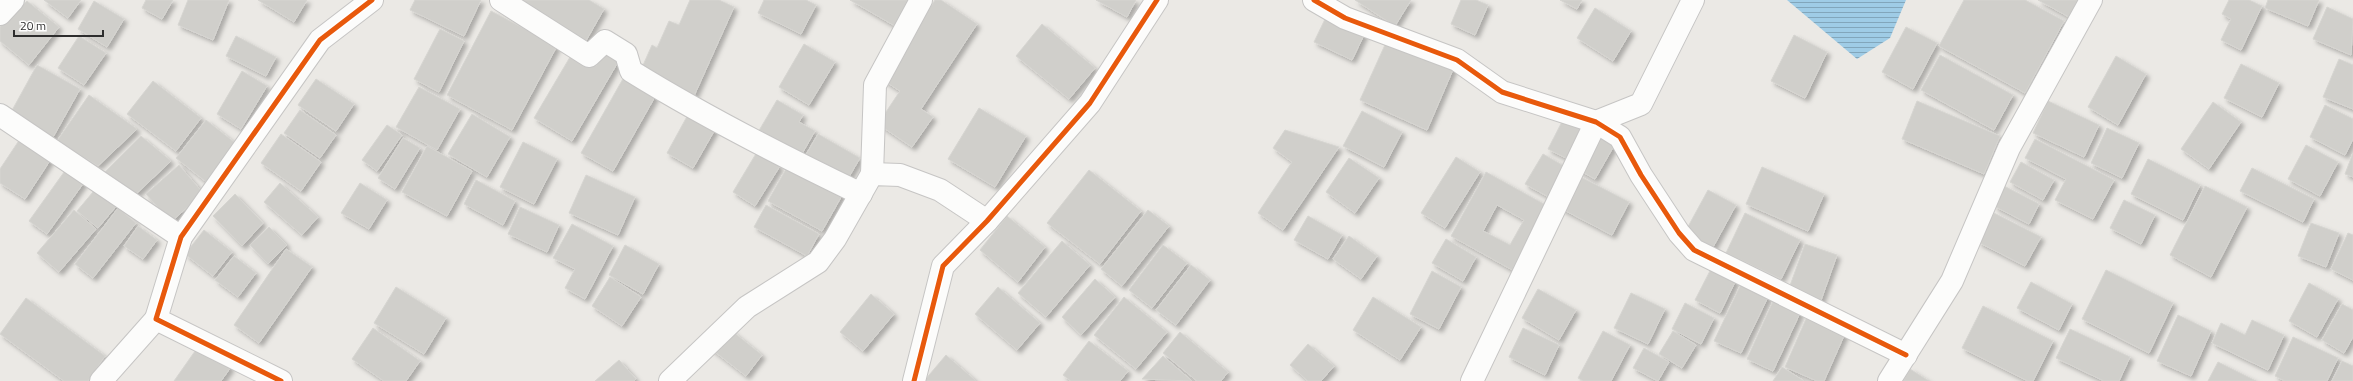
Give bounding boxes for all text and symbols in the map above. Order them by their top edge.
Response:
scale bar [14,12,103,38]
text: 20 m [20,16,46,35]

